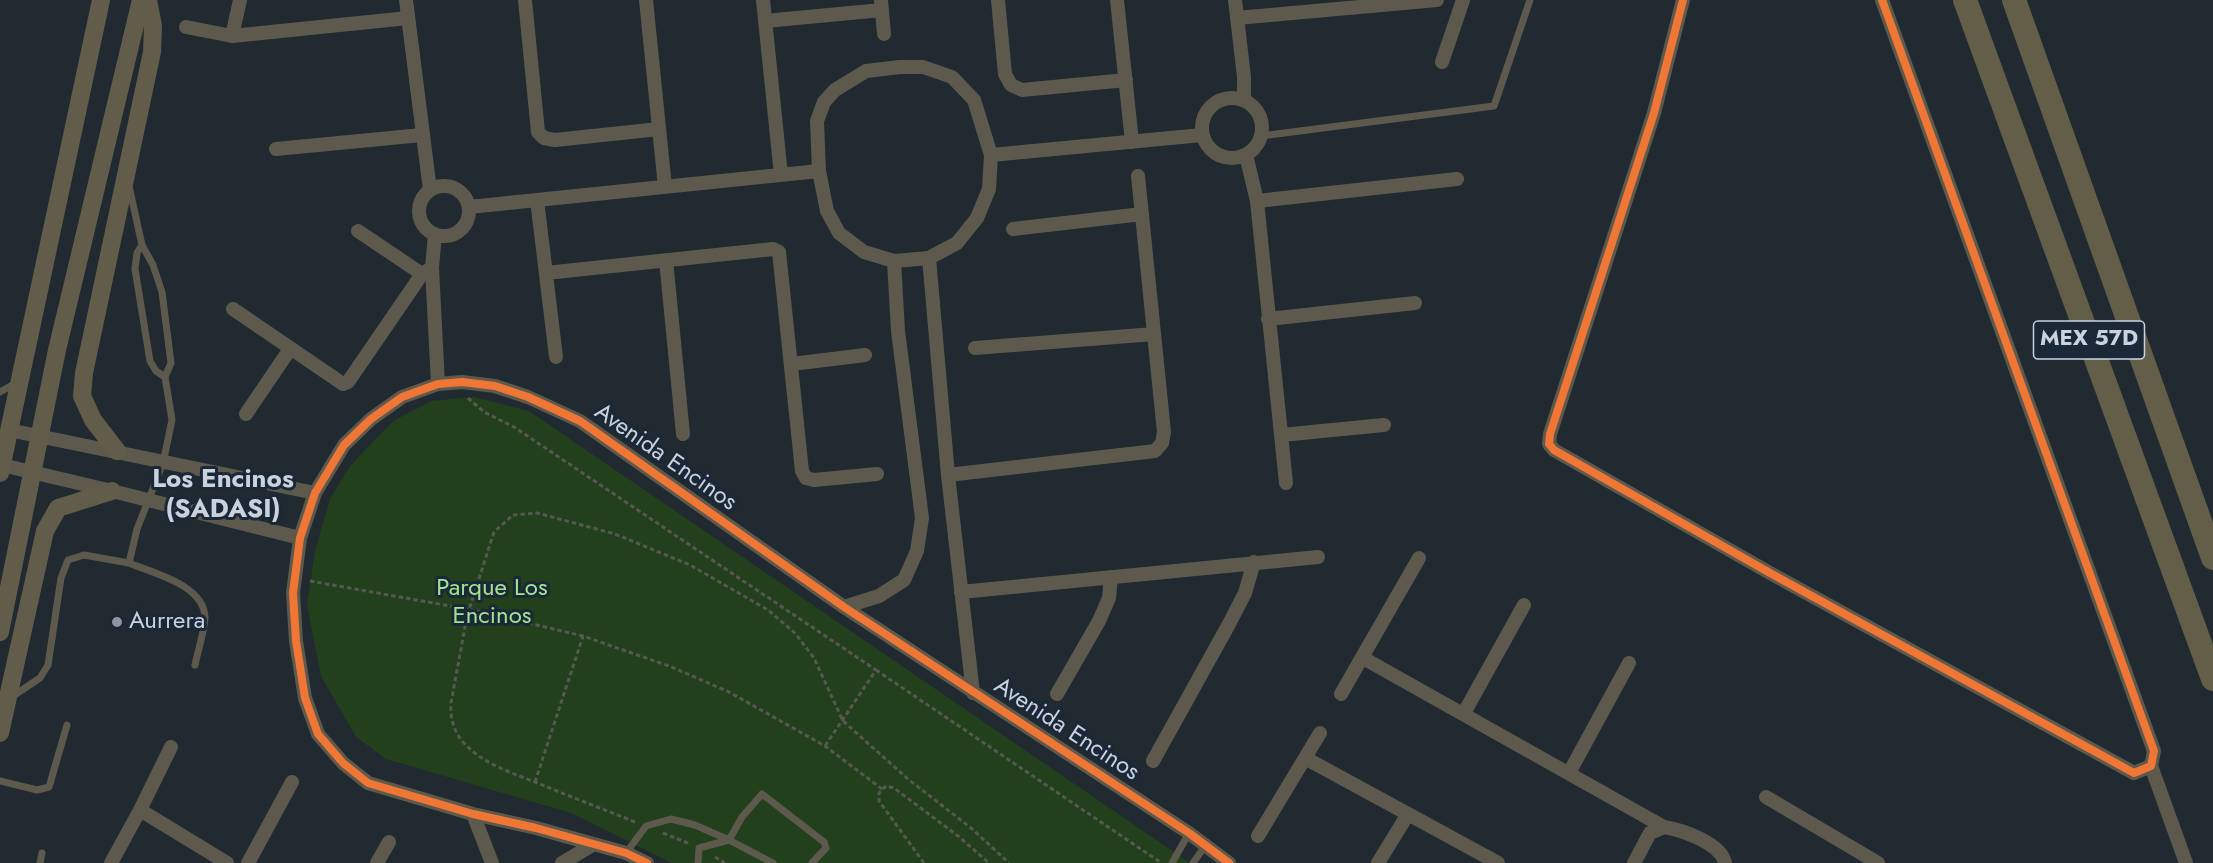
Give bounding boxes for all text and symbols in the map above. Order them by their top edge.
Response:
road number: MEX 57D [2034,321,2144,359]
street label: Avenida Encinos [588,398,742,518]
district label: Los Encinos (SADASI) [152,465,294,526]
park label: Parque Los Encinos [436,575,548,631]
place label: Aurrera [129,608,205,636]
marker: Aurrera [110,615,124,629]
street label: Avenida Encinos [988,672,1144,788]

